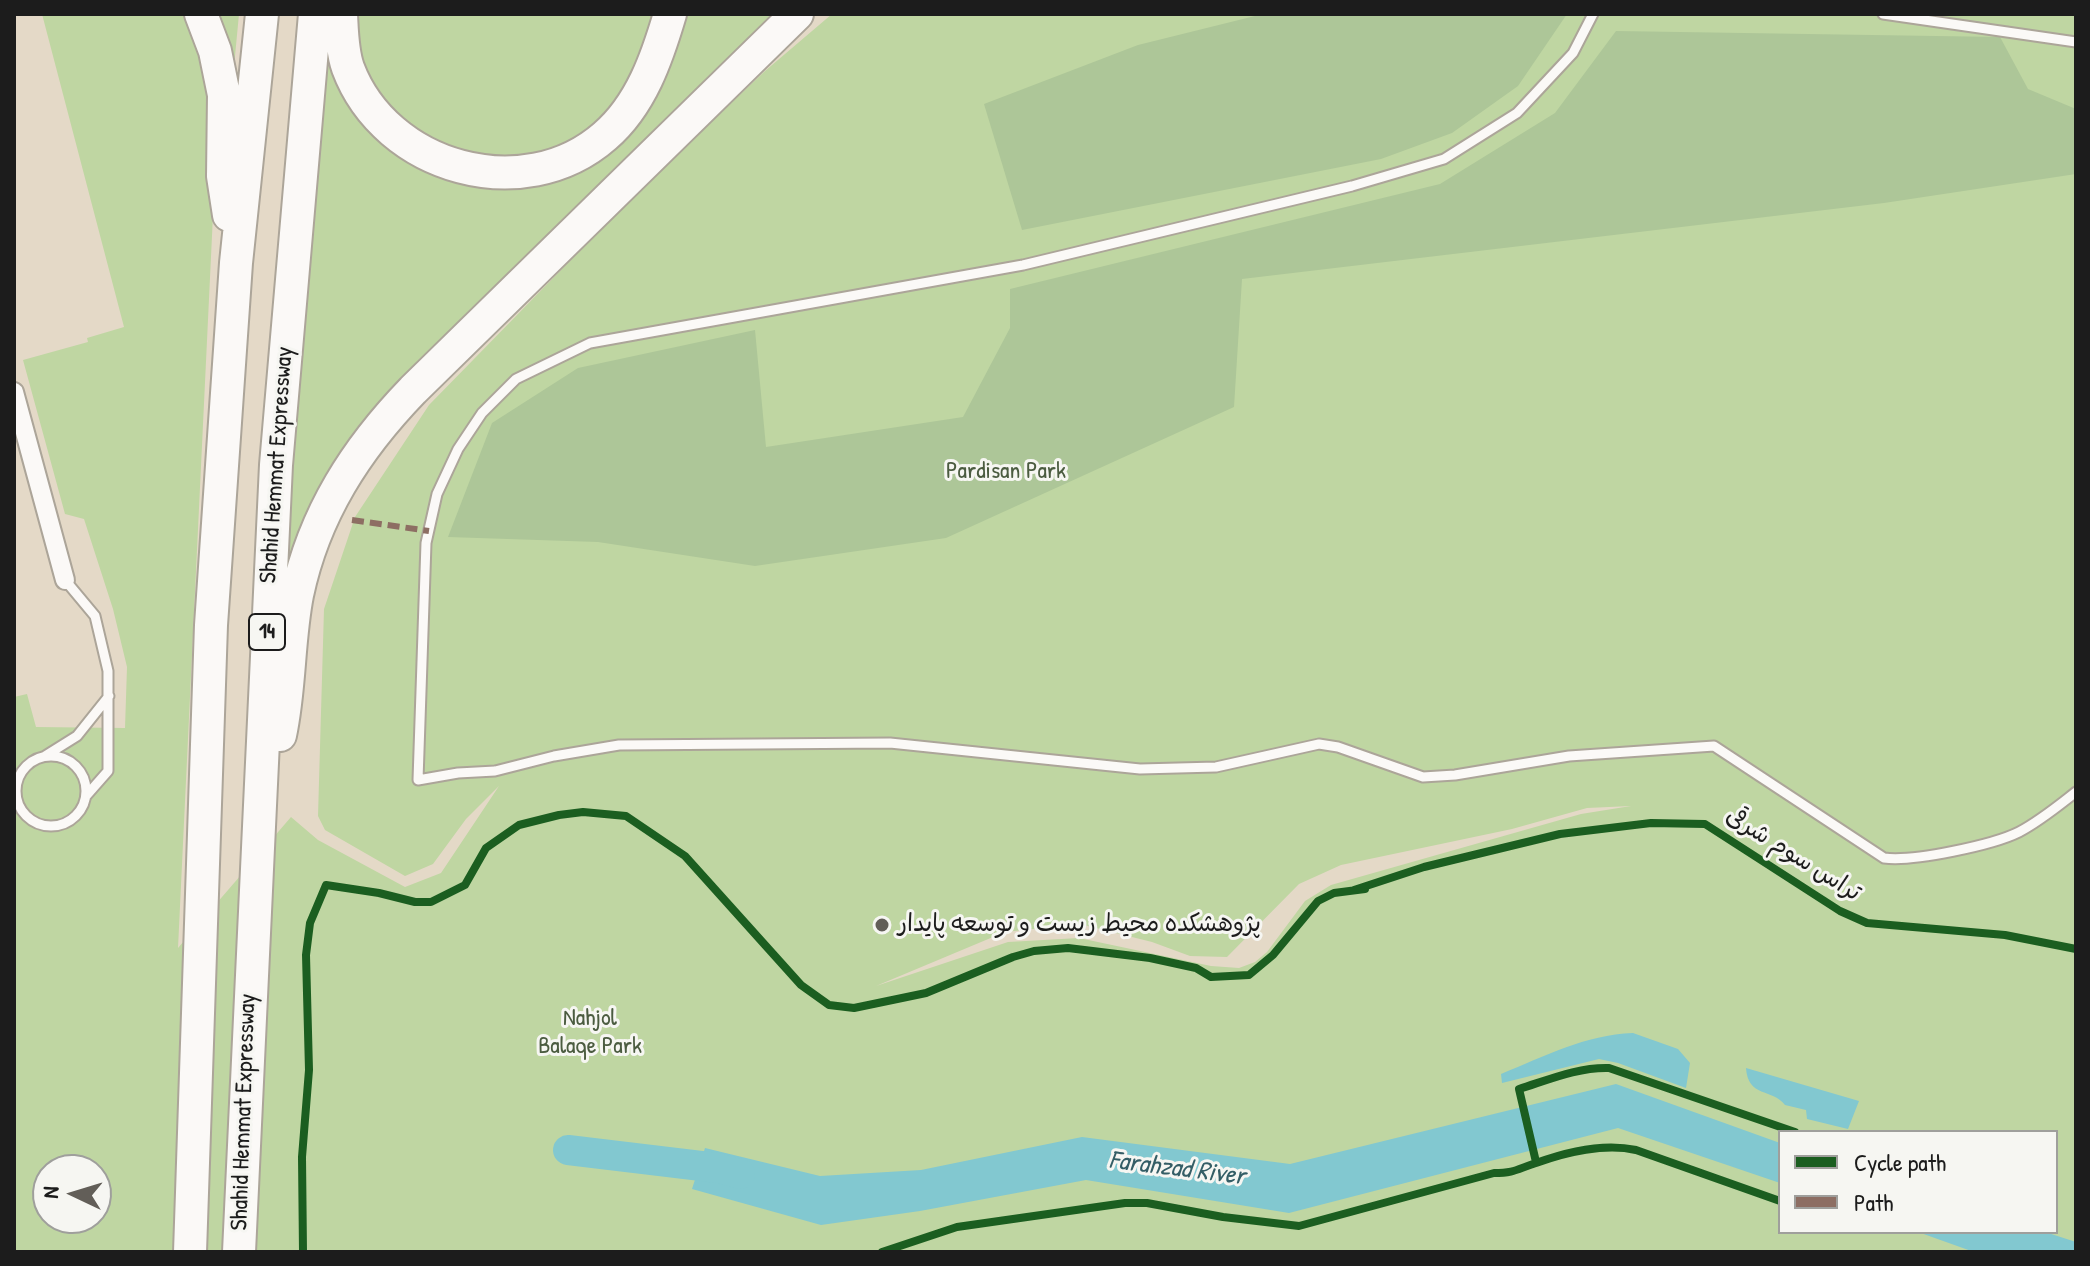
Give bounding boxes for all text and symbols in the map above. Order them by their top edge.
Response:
street label: Shahid Hemmat Expressway [254,346,300,584]
park label: Pardisan Park [946,458,1066,486]
road number: 14 [249,614,285,650]
street label: تراس سوم شرقی [1720,802,1866,908]
place label: پژوهشکده محیط زیست و توسعه پایدار [898,911,1261,939]
marker: پژوهشکده محیط زیست و توسعه پایدار [873,916,891,934]
street label: Shahid Hemmat Expressway [225,993,263,1231]
park label: Nahjol Balaqe Park [538,1005,642,1061]
legend [1778,1130,2058,1234]
water label: Farahzad River [1107,1145,1247,1193]
text: Cycle path [1854,1146,1946,1178]
north arrow [32,1154,112,1234]
text: N [35,1186,65,1199]
text: Path [1854,1186,1893,1218]

